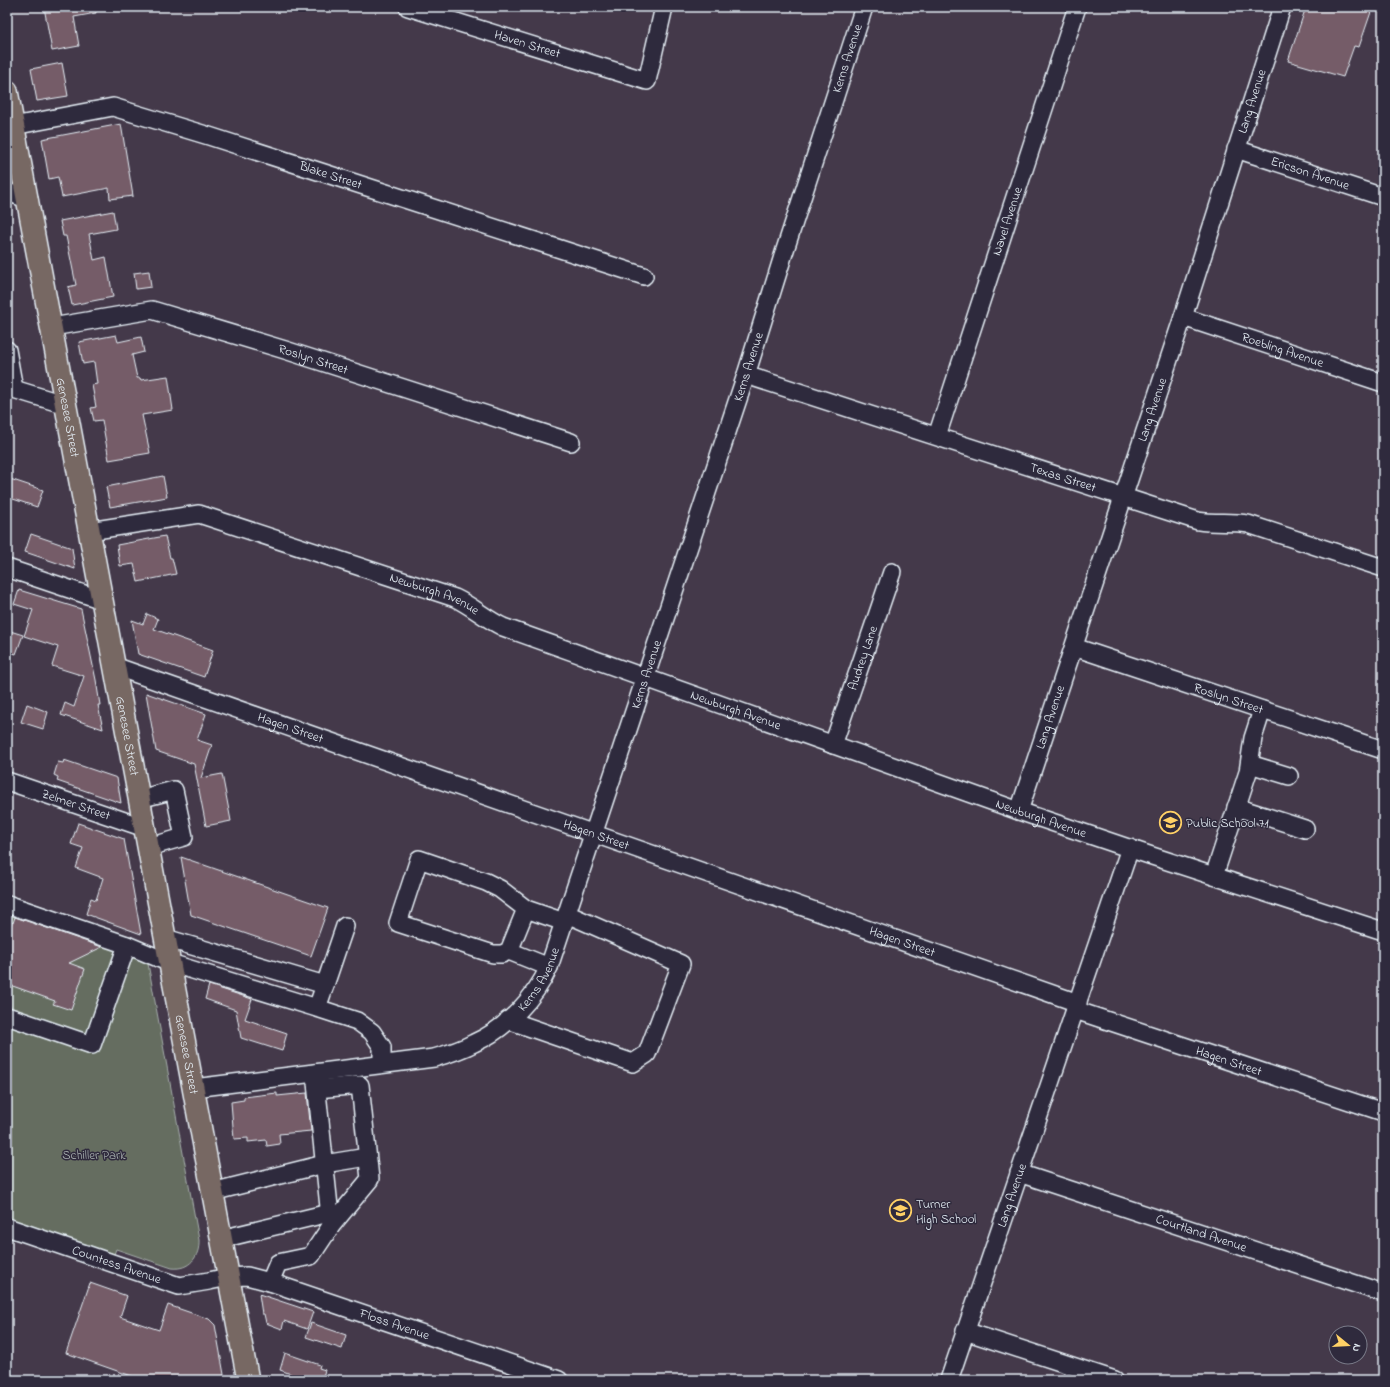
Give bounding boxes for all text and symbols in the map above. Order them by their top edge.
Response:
street label: Kerns Avenue [827,21,867,95]
street label: Haven Street [492,25,563,63]
street label: Lang Avenue [1233,67,1271,136]
street label: Ericson Avenue [1268,151,1352,195]
street label: Blake Street [296,156,365,194]
street label: Navel Avenue [987,184,1027,258]
street label: Roebling Avenue [1239,328,1326,372]
street label: Kerns Avenue [728,330,768,404]
street label: Roslyn Street [276,339,351,379]
street label: Lang Avenue [1133,375,1172,444]
street label: Genesee Street [51,376,85,459]
street label: Texas Street [1027,458,1099,497]
street label: Newburgh Avenue [387,568,483,620]
street label: Audrey Lane [843,623,883,693]
street label: Kerns Avenue [626,637,667,711]
street label: Roslyn Street [1191,678,1267,719]
street label: Lang Avenue [1031,682,1070,751]
street label: Newburgh Avenue [688,685,784,735]
street label: Genesee Street [111,695,144,778]
street label: Hagen Street [255,707,327,748]
street label: Zelmer Street [39,784,114,825]
street label: Newburgh Avenue [993,794,1089,843]
school or university icon: Public School 71 [1157,810,1183,836]
street label: Hagen Street [561,814,633,855]
place label: Public School 71 [1186,814,1269,833]
street label: Hagen Street [867,921,938,962]
street label: Kerns Avenue [513,945,564,1016]
street label: Genesee Street [170,1013,204,1096]
street label: Hagen Street [1193,1041,1265,1081]
park label: Schiller Park [62,1146,126,1165]
street label: Lang Avenue [992,1161,1032,1230]
place label: Turner High School [916,1195,976,1230]
school or university icon: Turner High School [887,1198,913,1224]
street label: Courtland Avenue [1153,1209,1250,1257]
street label: Countess Avenue [69,1241,164,1289]
street label: Floss Avenue [356,1303,432,1345]
north arrow [1328,1325,1368,1365]
text: N [1348,1342,1365,1354]

